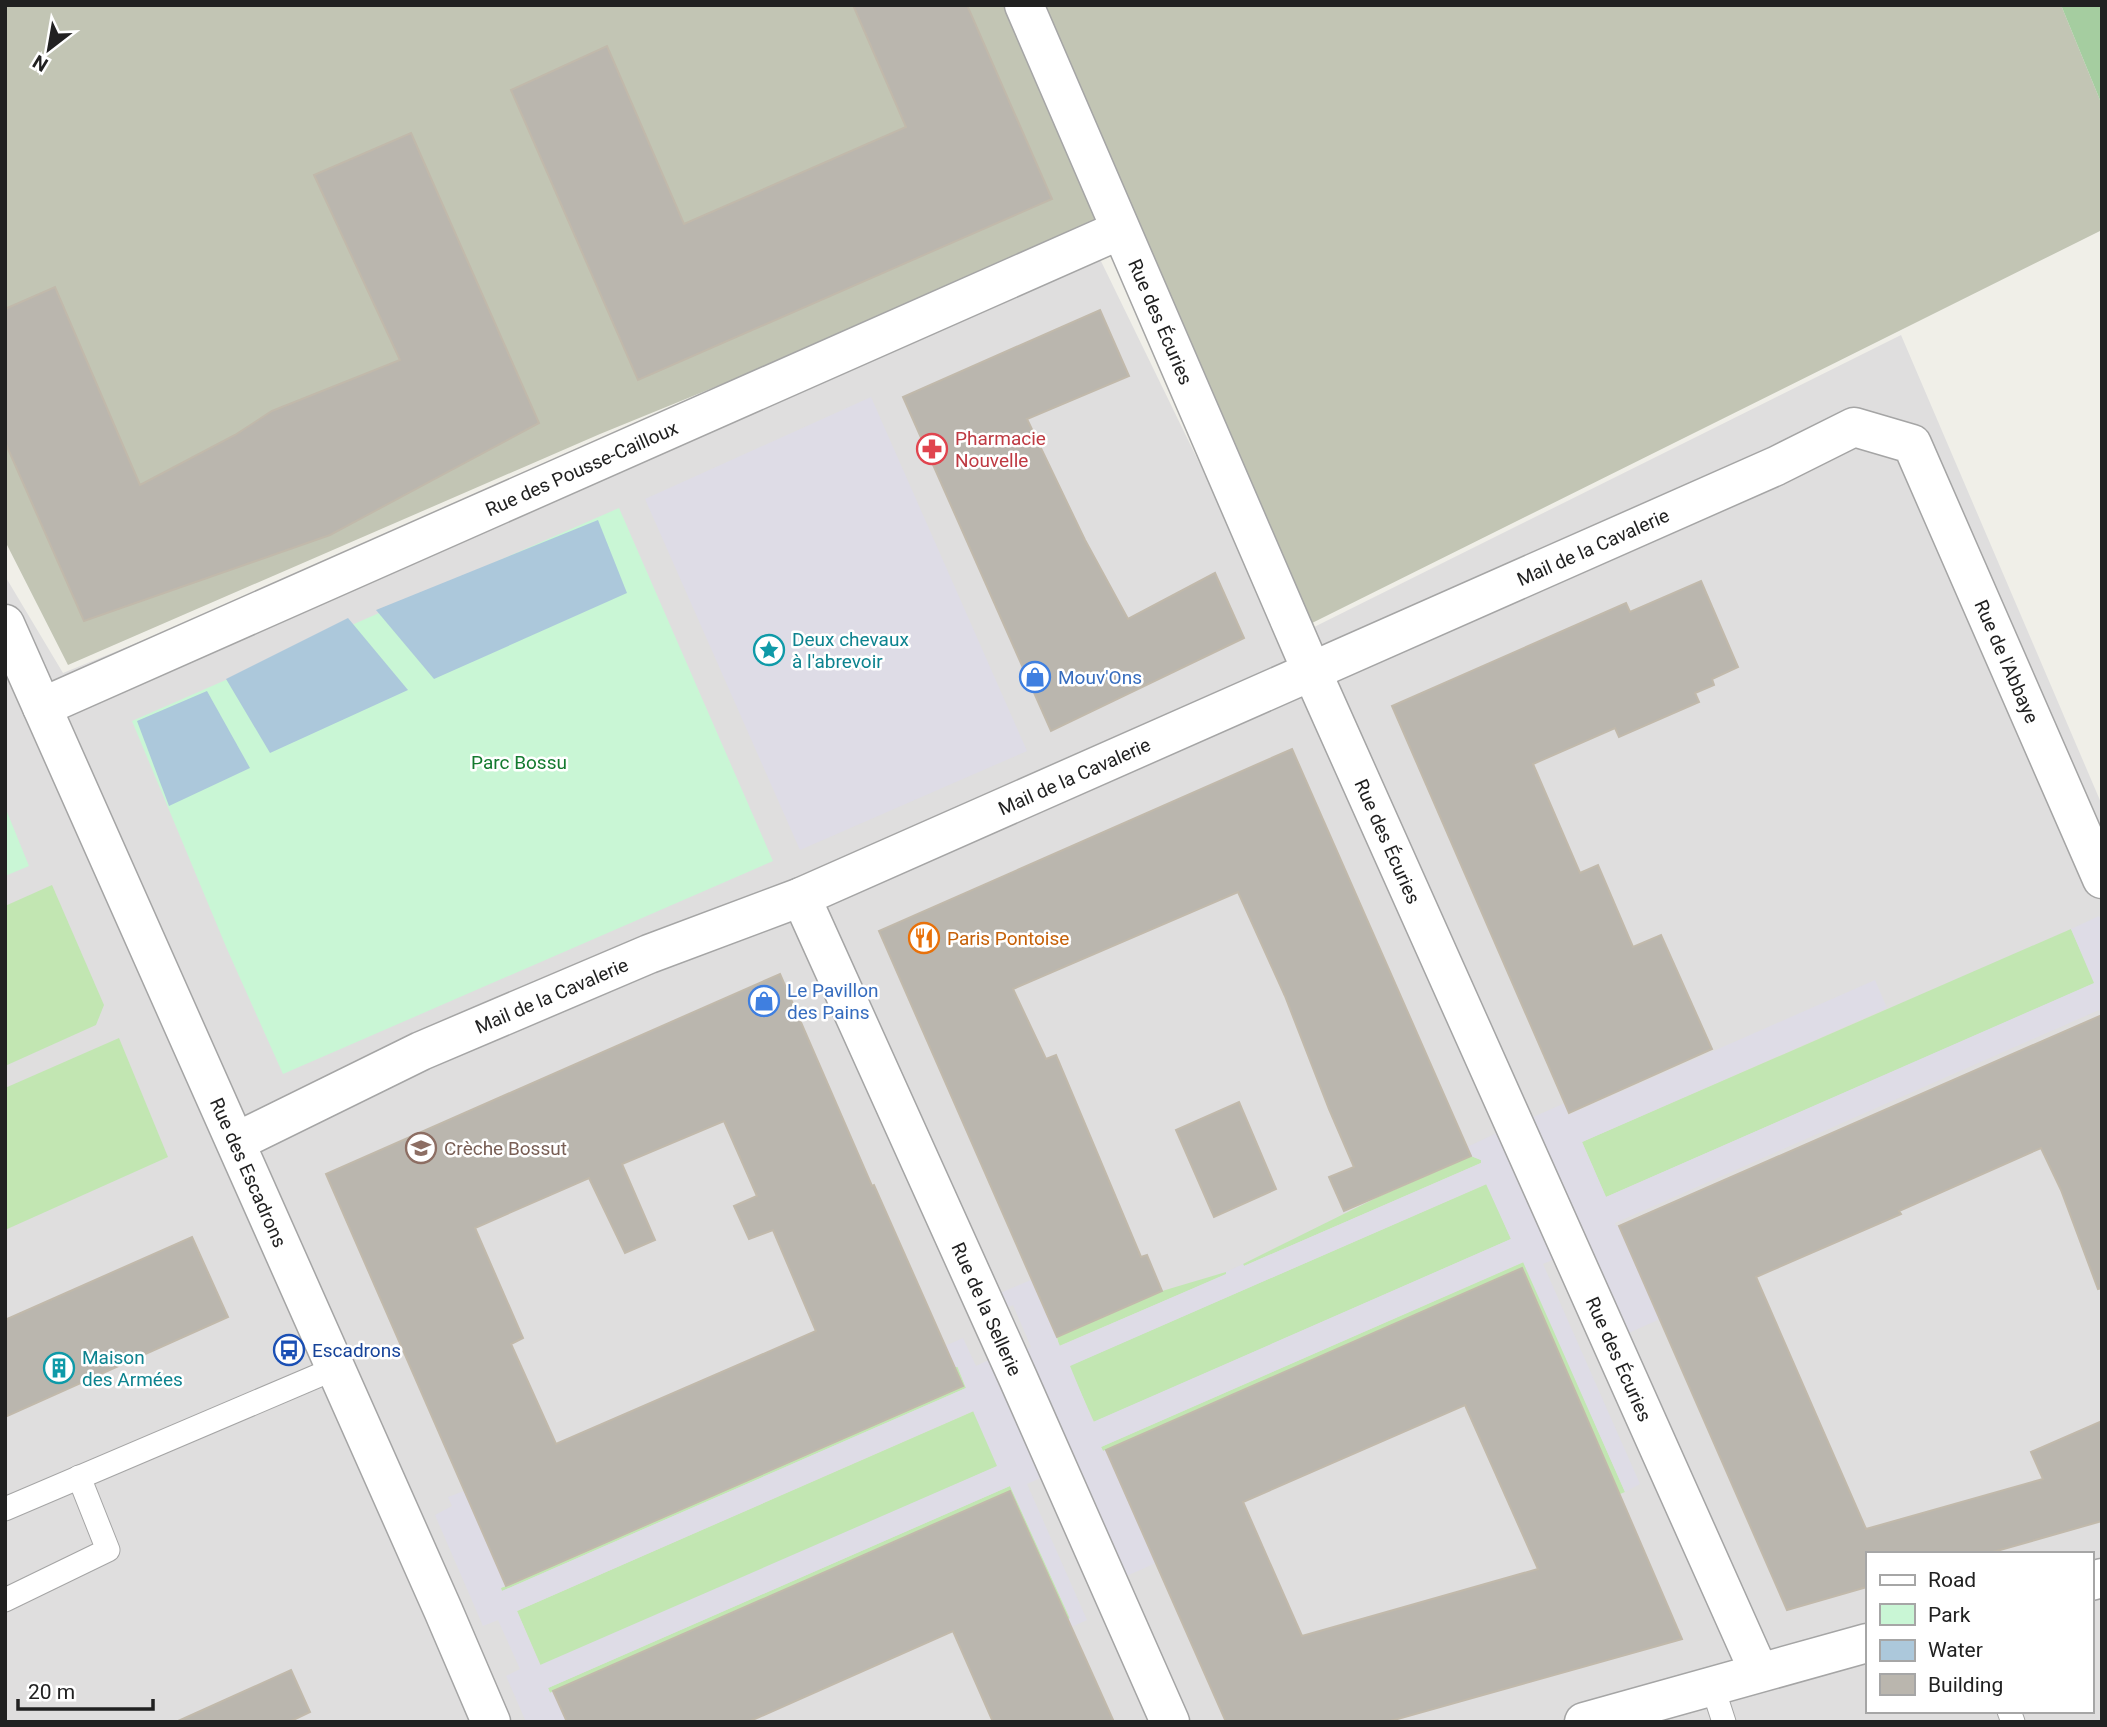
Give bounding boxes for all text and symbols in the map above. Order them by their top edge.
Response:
north arrow [14,14,84,84]
text: N [29,50,52,76]
street label: Rue des Écuries [1123,256,1197,388]
street label: Rue des Pousse-Cailloux [482,416,682,521]
place label: Pharmacie Nouvelle [955,427,1046,472]
pharmacy icon: Pharmacie Nouvelle [915,432,949,466]
street label: Mail de la Cavalerie [1513,504,1673,591]
street label: Rue de l'Abbaye [1969,596,2043,727]
place label: Deux chevaux à l'abrevoir [792,628,909,673]
place icon: Deux chevaux à l'abrevoir [752,633,786,667]
shop icon: Mouv'Ons [1018,660,1052,694]
place label: Mouv'Ons [1058,666,1142,689]
street label: Mail de la Cavalerie [995,733,1154,820]
park label: Parc Bossu [471,751,567,774]
street label: Rue des Écuries [1349,776,1425,908]
restaurant icon: Paris Pontoise [907,921,941,955]
place label: Paris Pontoise [947,927,1069,950]
street label: Mail de la Cavalerie [472,953,632,1039]
place label: Le Pavillon des Pains [787,979,879,1024]
shop icon: Le Pavillon des Pains [747,984,781,1018]
street label: Rue des Escadrons [205,1094,291,1251]
school or university icon: Crèche Bossut [404,1131,438,1165]
place label: Crèche Bossut [444,1137,567,1160]
street label: Rue de la Sellerie [946,1239,1027,1380]
street label: Rue des Écuries [1581,1293,1657,1425]
bus stop icon: Escadrons [272,1333,306,1367]
place label: Escadrons [312,1339,401,1362]
place label: Maison des Armées [82,1346,183,1391]
building icon: Maison des Armées [42,1351,76,1385]
legend [1866,1552,2093,1713]
text: Road [1928,1568,1976,1592]
text: Park [1928,1603,1971,1627]
text: Water [1928,1638,1983,1662]
scale bar [18,1668,152,1712]
text: Building [1928,1673,2003,1697]
text: 20 m [28,1680,75,1704]

